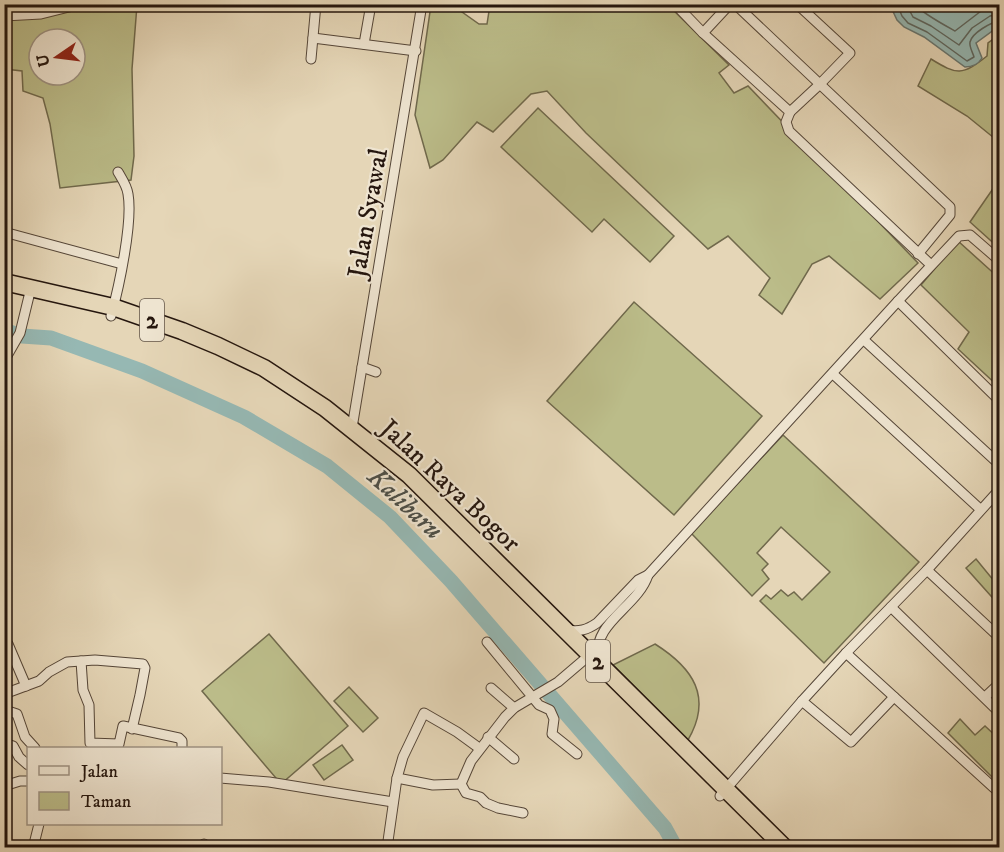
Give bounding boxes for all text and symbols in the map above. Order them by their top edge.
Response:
north arrow [27,27,87,87]
text: U [32,51,55,69]
street label: Jalan Syawal [341,146,396,283]
road number: 2 [140,299,164,341]
street label: Jalan Raya Bogor [371,411,527,560]
water label: Kalibaru [360,460,450,547]
road number: 2 [586,640,610,682]
legend [27,747,222,825]
text: Jalan [79,761,119,783]
text: Taman [81,791,132,813]

